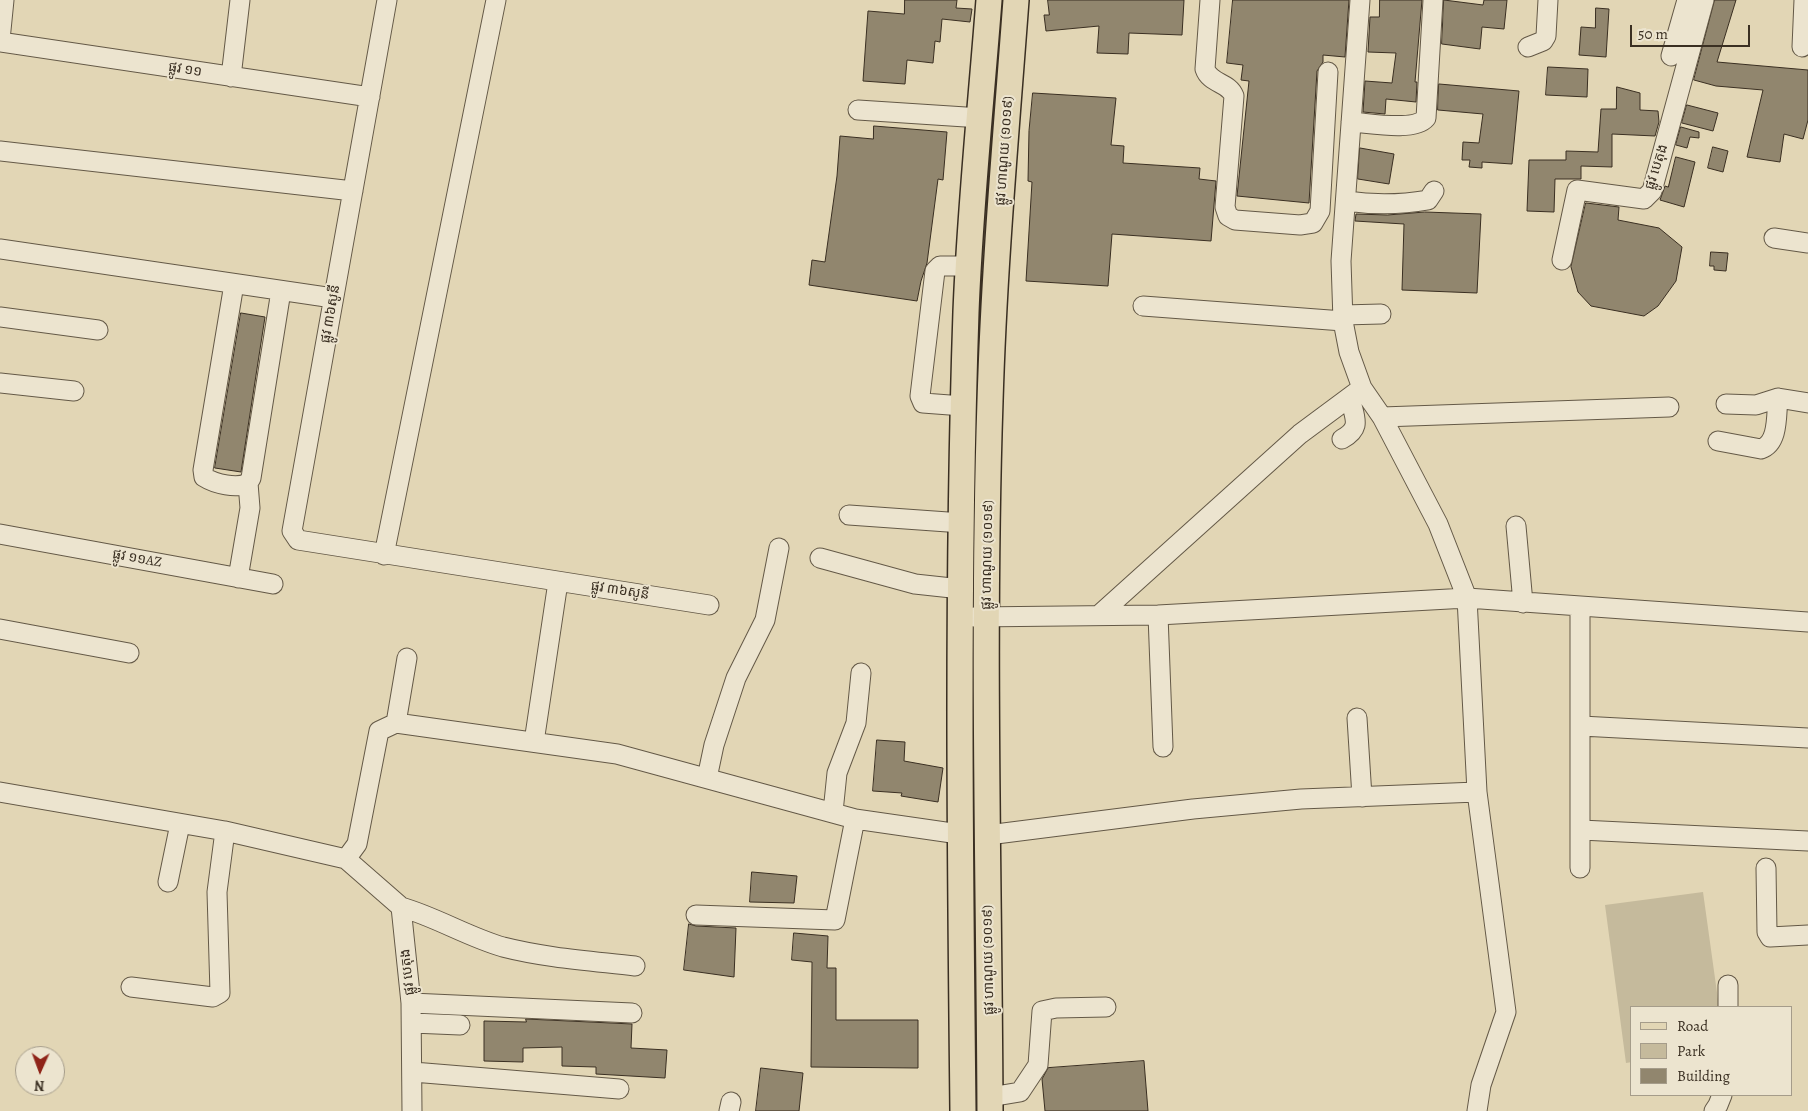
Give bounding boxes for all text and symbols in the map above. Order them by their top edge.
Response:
scale bar [1633,15,1753,47]
text: 50 m [1638,24,1668,44]
street label: ផ្លូវ ១១ [167,59,203,81]
street label: ផ្លូវ ហាណូយ (១០១៩) [993,96,1017,206]
street label: ផ្លូវ បេតុង [1642,142,1672,192]
street label: ផ្លូវ ៣៦សូនី [318,283,344,345]
street label: ផ្លូវ ហាណូយ (១០១៩) [979,500,997,610]
street label: ផ្លូវ ១១AZ [111,546,163,572]
street label: ផ្លូវ ៣៦សូនី [590,578,650,604]
street label: ផ្លូវ ហាណូយ (១០១៩) [980,905,998,1015]
street label: ផ្លូវ បេតុង [397,948,419,996]
legend [1630,1006,1793,1096]
text: Road [1677,1016,1708,1036]
text: Park [1677,1041,1705,1061]
north arrow [15,1046,65,1096]
text: Building [1677,1066,1730,1086]
text: N [34,1076,45,1095]

